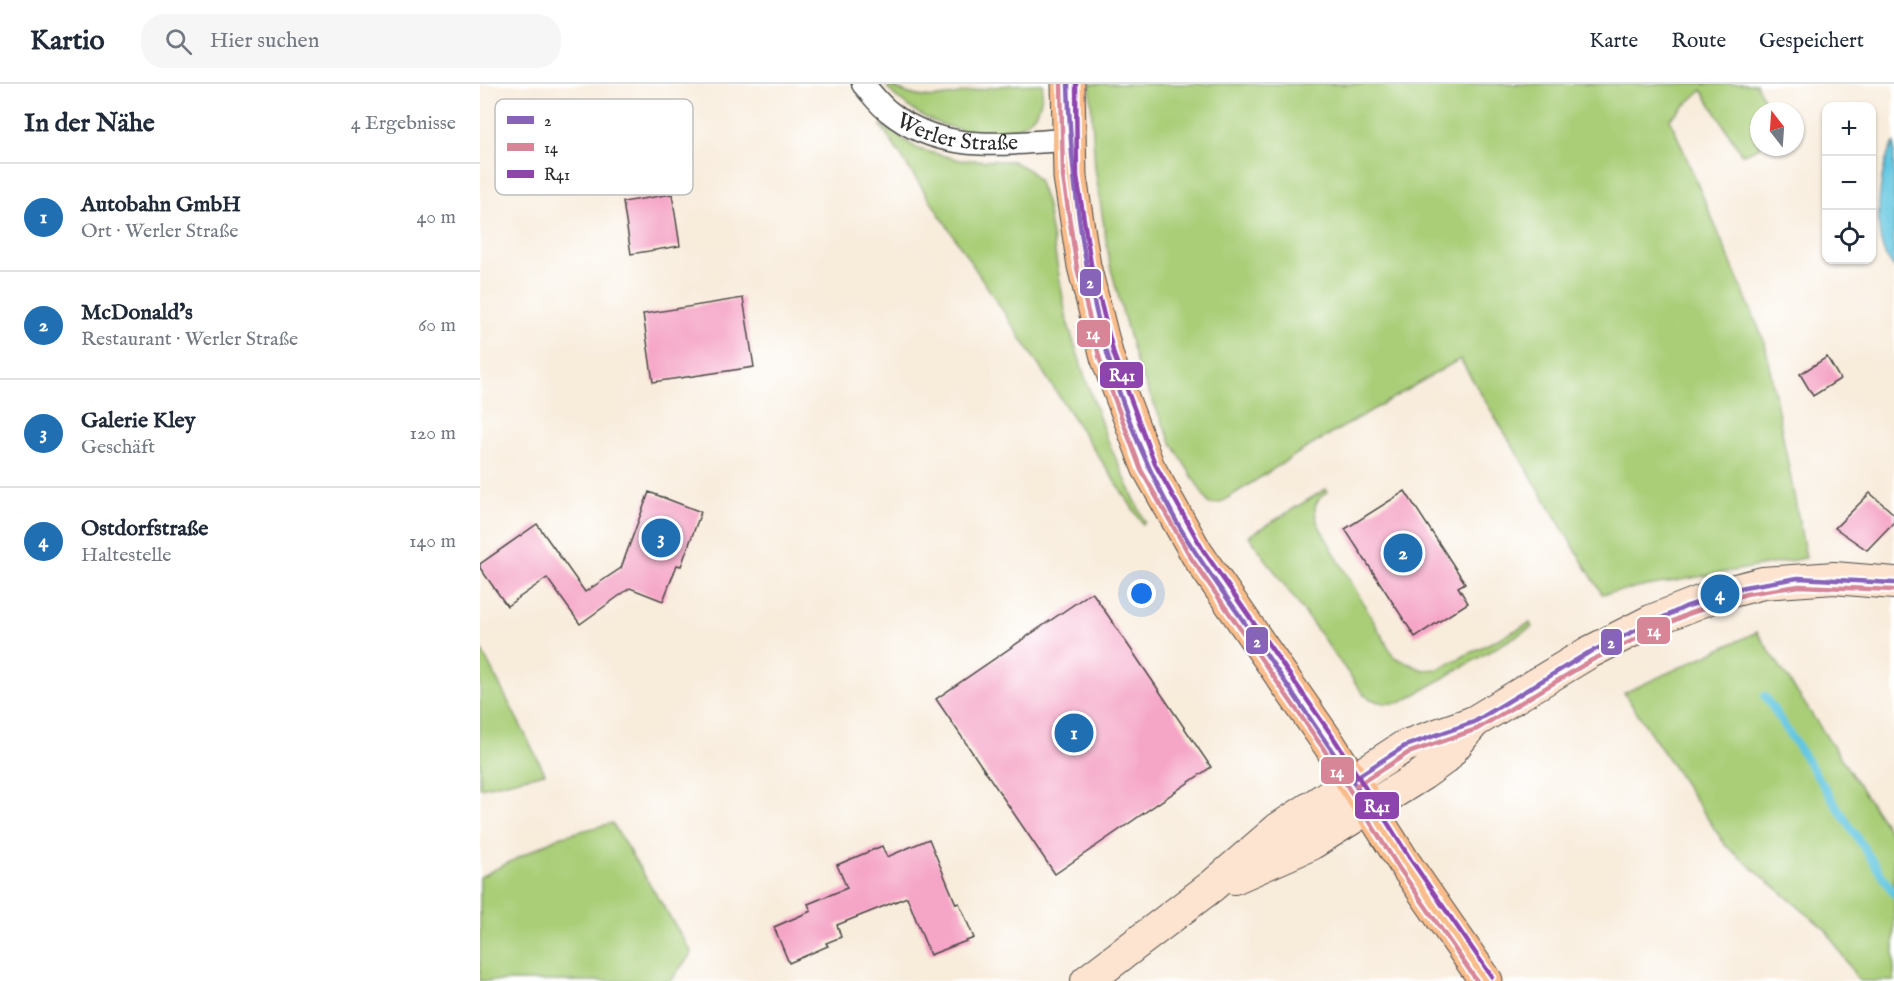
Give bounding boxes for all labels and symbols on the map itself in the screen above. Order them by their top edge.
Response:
legend [495,99,693,195]
north arrow [1750,102,1804,156]
street label: Werler Straße [891,107,1019,158]
text: 2 [544,112,552,132]
text: 14 [544,139,558,159]
text: R41 [544,166,570,186]
line badge: 2 [1079,268,1102,297]
text: 2 [1086,274,1094,294]
line badge: 14 [1076,319,1111,348]
text: 14 [1086,325,1101,345]
line badge: R41 [1099,361,1144,389]
text: R41 [1109,367,1135,387]
pin: 3 [642,516,681,560]
pin: 2 [1384,530,1422,576]
pin: 4 [1700,572,1740,616]
your location [1127,579,1156,608]
line badge: 14 [1636,616,1671,645]
text: 14 [1647,622,1662,642]
line badge: 2 [1245,626,1269,655]
line badge: 2 [1600,628,1623,656]
text: 2 [1253,633,1261,653]
text: 2 [1607,634,1615,654]
pin: 1 [1054,710,1094,756]
line badge: 14 [1320,756,1355,785]
text: 14 [1330,763,1345,783]
line badge: R41 [1354,791,1400,820]
text: R41 [1364,798,1390,818]

